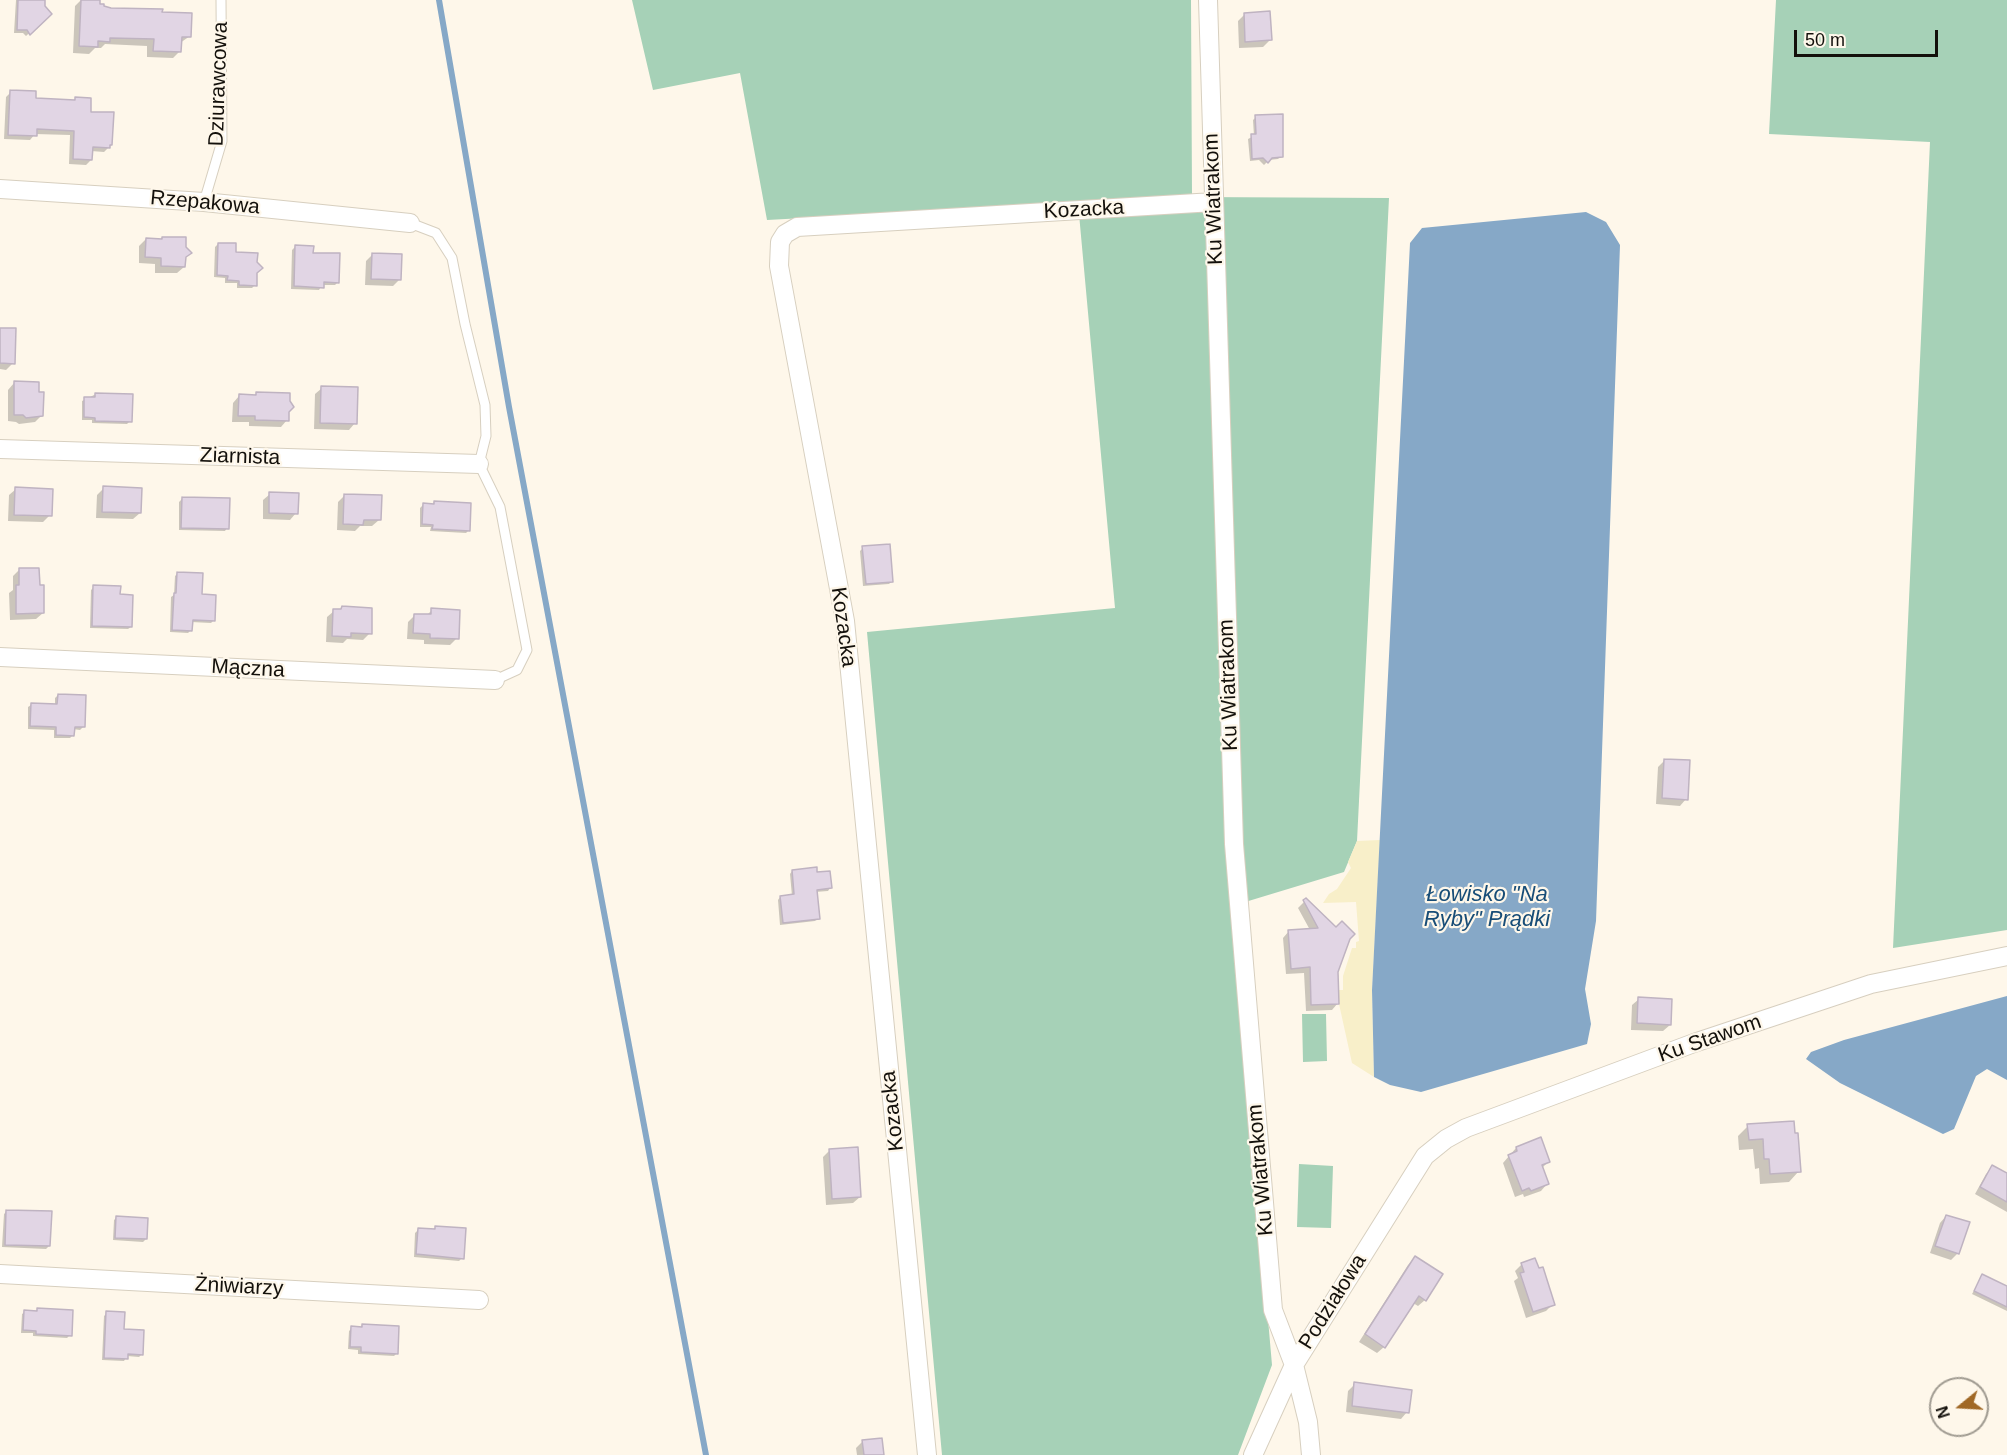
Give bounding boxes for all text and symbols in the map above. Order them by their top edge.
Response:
scale bar [1797,18,1941,56]
street label: Dziurawcowa [204,21,234,147]
text: 50 m [1805,30,1845,50]
street label: Ku Wiatrakom [1199,133,1229,265]
street label: Rzepakowa [149,186,261,220]
street label: Kozacka [1043,195,1125,225]
street label: Ziarnista [199,443,281,471]
street label: Kozacka [825,585,861,669]
street label: Ku Wiatrakom [1214,619,1244,751]
street label: Mączna [211,654,285,684]
water label: Łowisko "Na Ryby" Prądki [1424,882,1550,933]
street label: Ku Stawom [1655,1010,1765,1068]
street label: Kozacka [876,1070,910,1152]
street label: Ku Wiatrakom [1243,1103,1279,1237]
street label: Podziałowa [1294,1250,1372,1354]
street label: Żniwiarzy [194,1272,284,1302]
north arrow [1929,1377,1989,1437]
text: N [1933,1404,1953,1420]

